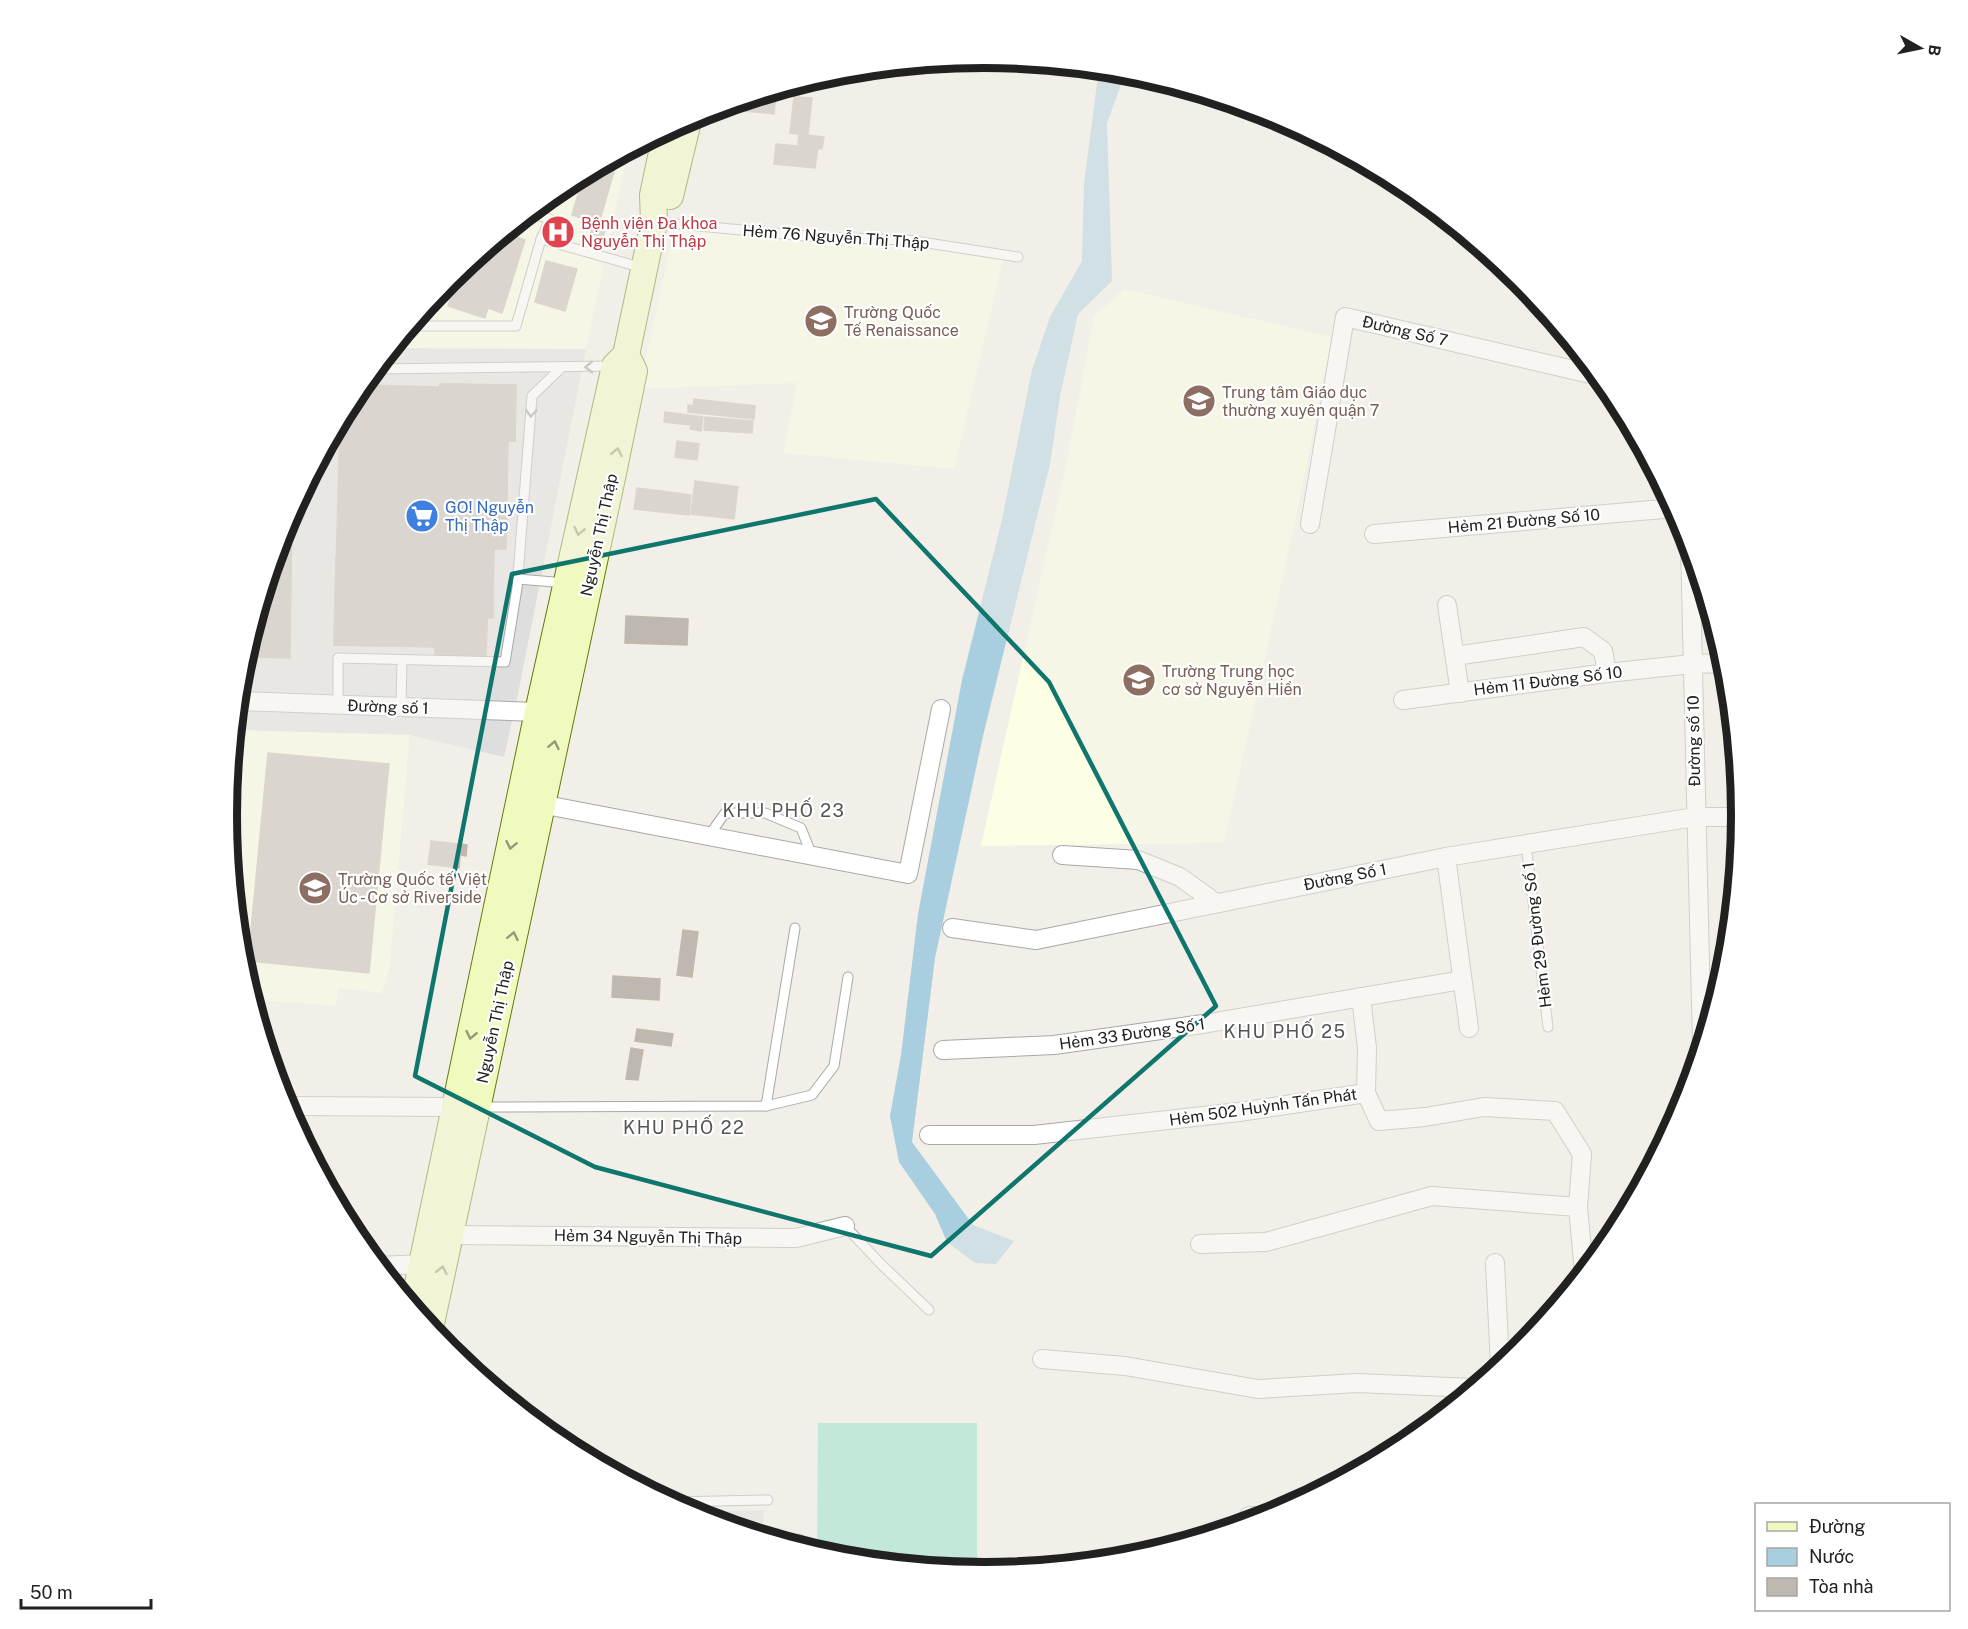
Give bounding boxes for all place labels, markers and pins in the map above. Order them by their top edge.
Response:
hospital icon: Bệnh viện Đa khoa Nguyễn Thị Thập [540,214,576,250]
place label: Bệnh viện Đa khoa Nguyễn Thị Thập [581,214,717,251]
school or university icon: Trường Quốc Tế Renaissance [803,303,839,339]
place label: Trường Quốc Tế Renaissance [844,303,959,340]
school or university icon: Trung tâm Giáo dục thường xuyên quận 7 [1181,383,1217,419]
place label: Trung tâm Giáo dục thường xuyên quận 7 [1222,383,1379,420]
supermarket icon: GO! Nguyễn Thị Thập [404,498,440,534]
place label: GO! Nguyễn Thị Thập [445,498,534,535]
school or university icon: Trường Trung học cơ sở Nguyễn Hiền [1121,662,1157,698]
place label: Trường Trung học cơ sở Nguyễn Hiền [1162,662,1302,699]
school or university icon: Trường Quốc tế Việt Úc - Cơ sở Riverside [297,870,333,906]
place label: Trường Quốc tế Việt Úc - Cơ sở Riverside [338,870,487,907]

